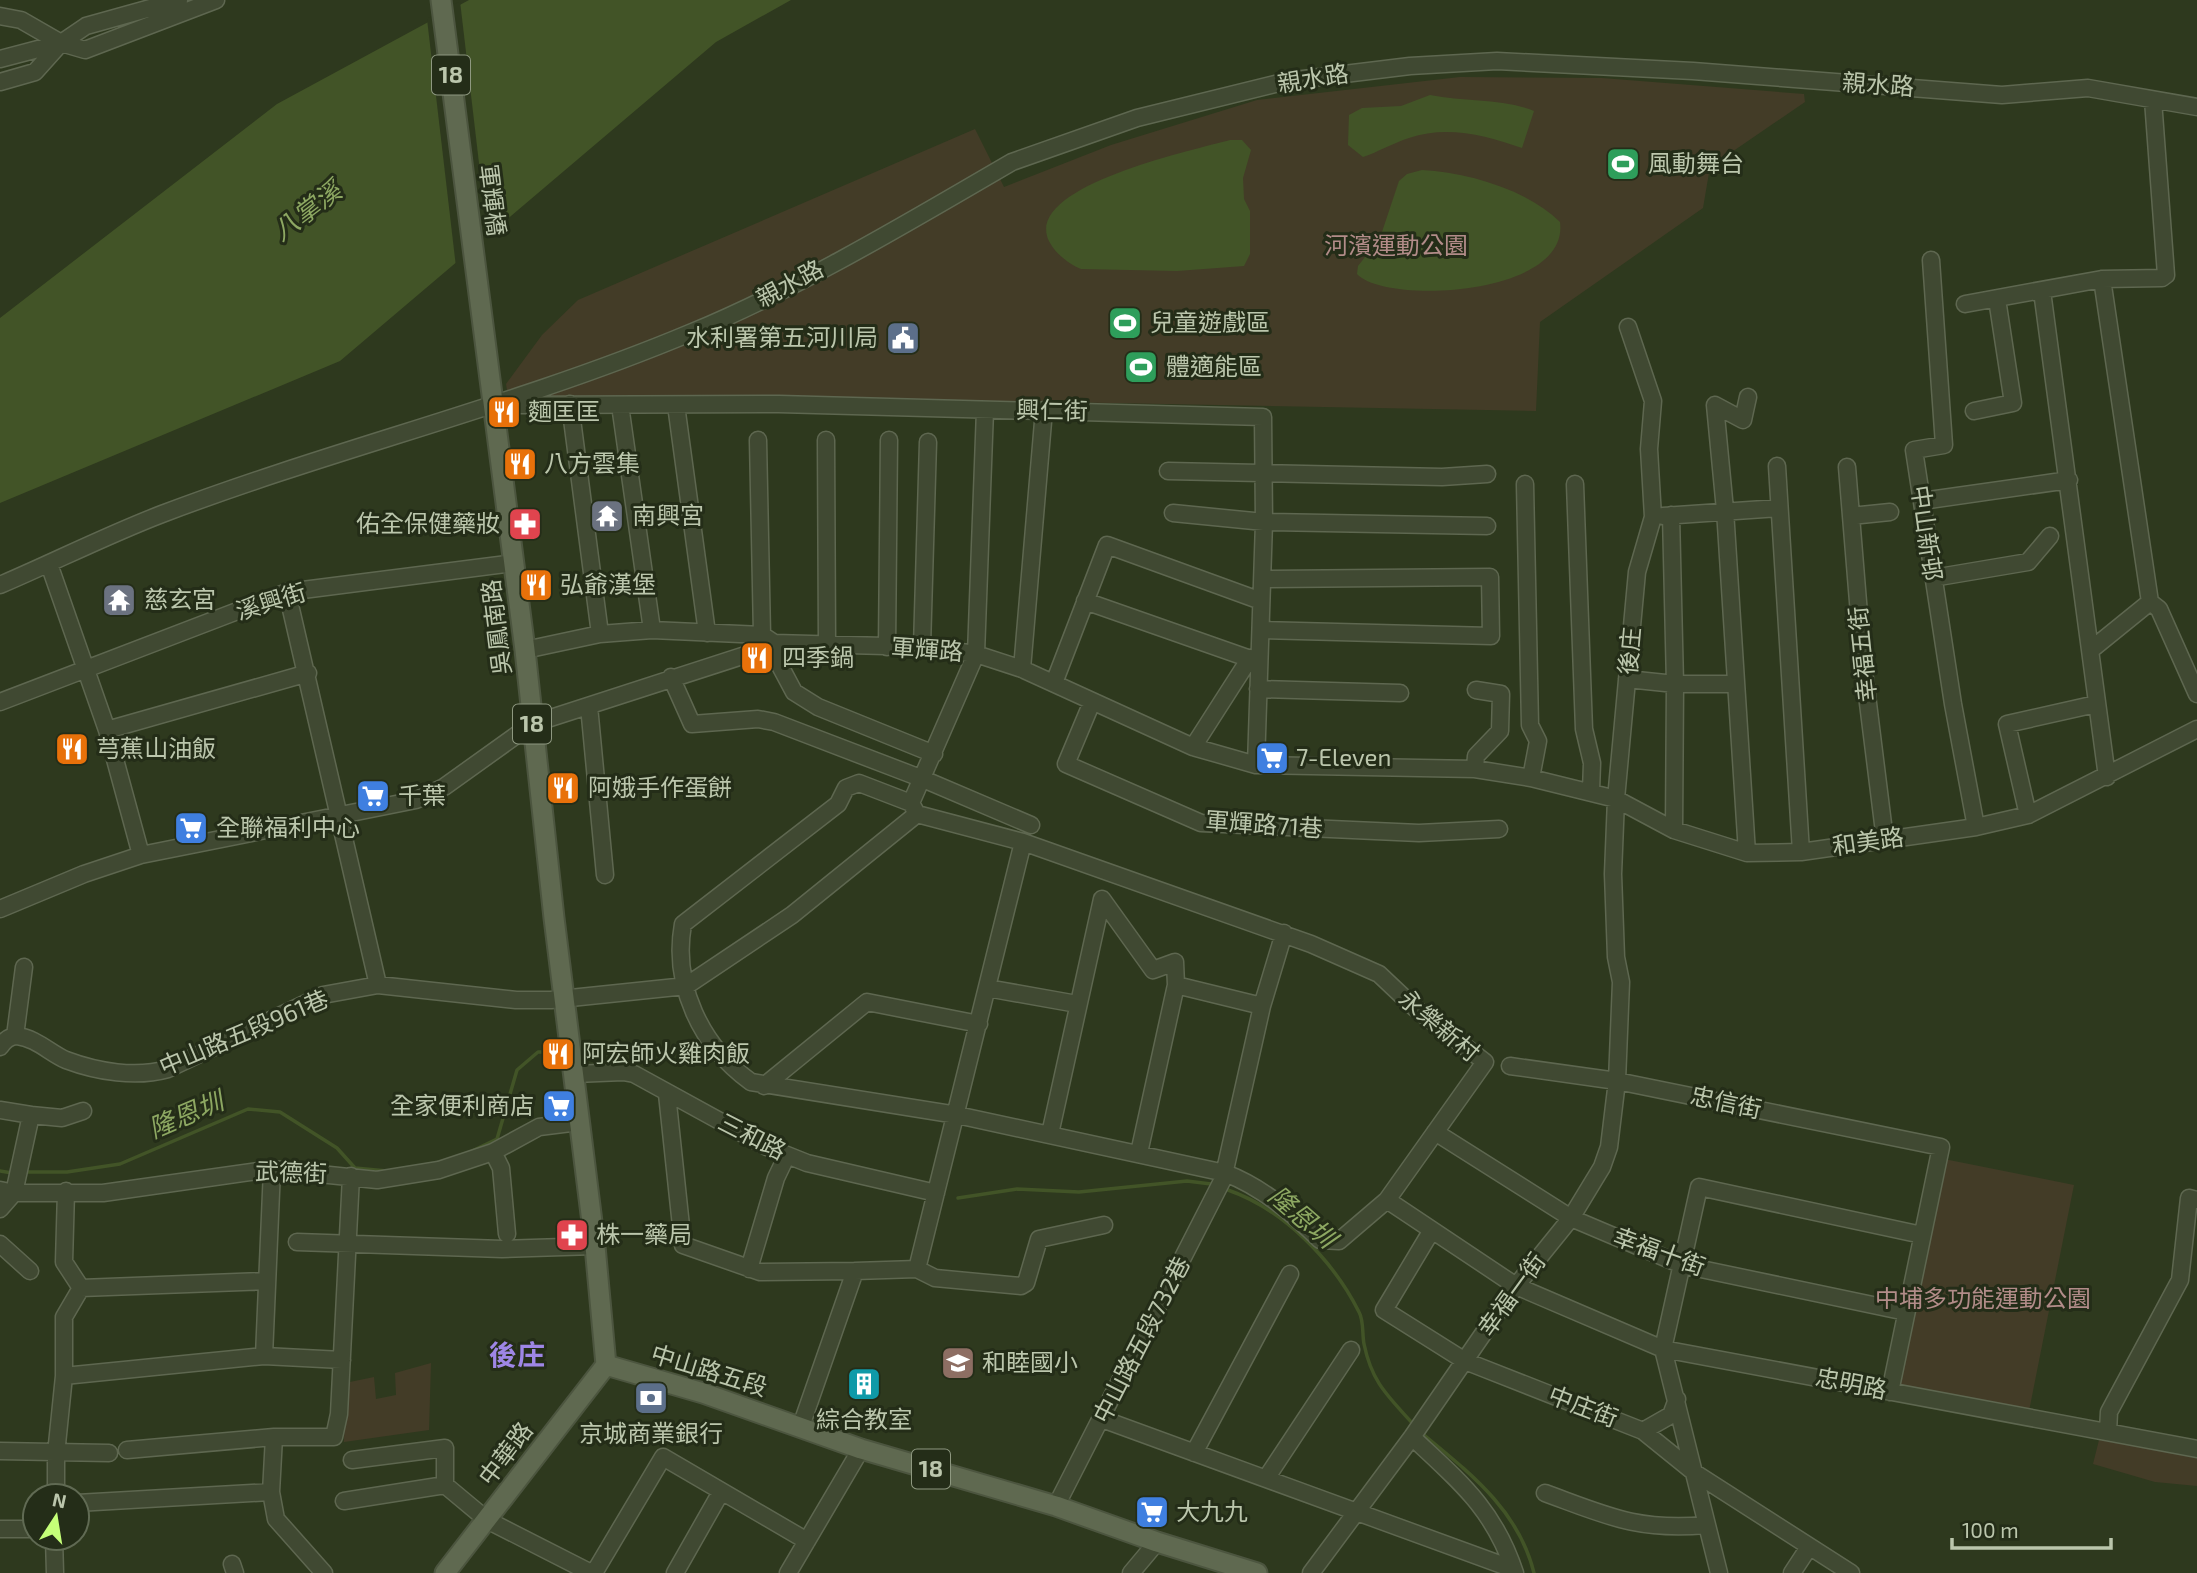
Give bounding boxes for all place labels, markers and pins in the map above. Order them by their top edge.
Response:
sports icon: 風動舞台 [1604,145,1642,183]
place label: 風動舞台 [1648,148,1744,177]
sports icon: 兒童遊戲區 [1106,304,1144,342]
place label: 兒童遊戲區 [1150,307,1270,336]
public building icon: 水利署第五河川局 [884,319,922,357]
place label: 水利署第五河川局 [686,322,878,351]
sports icon: 體適能區 [1122,348,1160,386]
place label: 體適能區 [1166,351,1262,380]
restaurant icon: 麵匡匡 [485,393,523,431]
place label: 麵匡匡 [528,396,600,425]
restaurant icon: 八方雲集 [501,445,539,483]
place label: 八方雲集 [544,448,640,477]
temple icon: 南興宮 [588,497,626,535]
place label: 南興宮 [632,500,704,529]
pharmacy icon: 佑全保健藥妝 [506,505,544,543]
place label: 佑全保健藥妝 [356,508,500,537]
restaurant icon: 弘爺漢堡 [517,566,555,604]
place label: 弘爺漢堡 [560,569,656,598]
temple icon: 慈玄宮 [100,581,138,619]
place label: 慈玄宮 [144,584,216,613]
restaurant icon: 四季鍋 [738,639,776,677]
place label: 四季鍋 [782,642,854,671]
restaurant icon: 芎蕉山油飯 [53,730,91,768]
place label: 芎蕉山油飯 [96,733,216,762]
supermarket icon: 7-Eleven [1253,739,1291,777]
place label: 7-Eleven [1296,742,1391,771]
restaurant icon: 阿娥手作蛋餅 [544,769,582,807]
place label: 阿娥手作蛋餅 [588,772,732,801]
supermarket icon: 千葉 [354,777,392,815]
place label: 千葉 [398,780,446,809]
supermarket icon: 全聯福利中心 [172,809,210,847]
place label: 全聯福利中心 [216,812,360,841]
restaurant icon: 阿宏師火雞肉飯 [539,1035,577,1073]
place label: 阿宏師火雞肉飯 [582,1038,750,1067]
supermarket icon: 全家便利商店 [540,1087,578,1125]
place label: 全家便利商店 [390,1090,534,1119]
pharmacy icon: 株一藥局 [553,1216,591,1254]
place label: 株一藥局 [596,1219,692,1248]
school or university icon: 和睦國小 [939,1344,977,1382]
place label: 和睦國小 [982,1347,1078,1376]
building icon: 綜合教室 [845,1365,883,1403]
bank icon: 京城商業銀行 [632,1379,670,1417]
place label: 綜合教室 [816,1404,912,1433]
place label: 京城商業銀行 [579,1418,723,1447]
supermarket icon: 大九九 [1133,1493,1171,1531]
place label: 大九九 [1176,1496,1248,1525]

